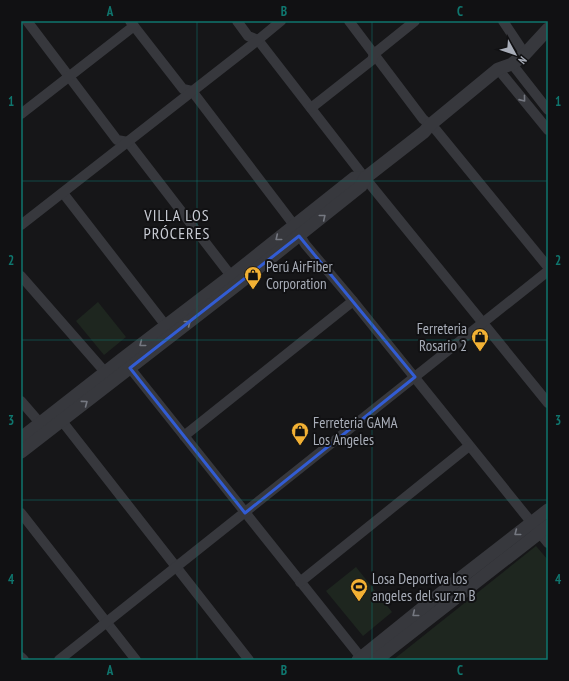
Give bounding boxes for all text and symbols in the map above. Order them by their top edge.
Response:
text: A [106,3,114,20]
text: B [281,3,287,20]
text: C [457,3,463,20]
north arrow [495,34,535,74]
text: N [515,54,530,67]
text: 1 [8,93,14,110]
text: 1 [555,93,561,110]
one-way arrow [518,95,525,102]
district label: VILLA LOS PRÓCERES [143,205,210,243]
one-way arrow [318,214,325,221]
one-way arrow [275,234,282,241]
text: 2 [8,252,14,269]
text: 2 [555,252,561,269]
place label: Perú AirFiber Corporation [266,257,334,293]
shop icon: Perú AirFiber Corporation [243,265,263,290]
place label: Ferreteria Rosario 2 [417,319,467,355]
one-way arrow [183,321,190,328]
shop icon: Ferreteria Rosario 2 [470,327,490,352]
one-way arrow [139,339,146,346]
one-way arrow [80,400,87,407]
text: 3 [8,412,14,429]
text: 3 [555,412,561,429]
place label: Ferreteria GAMA Los Angeles [313,413,399,449]
shop icon: Ferreteria GAMA Los Angeles [290,421,310,446]
one-way arrow [515,529,522,536]
place label: Losa Deportiva los angeles del sur zn B [372,569,476,605]
text: 4 [8,571,15,588]
text: 4 [555,571,562,588]
sports icon: Losa Deportiva los angeles del sur zn B [349,577,369,602]
one-way arrow [412,609,419,616]
text: A [106,662,114,679]
text: B [281,662,287,679]
text: C [457,662,463,679]

